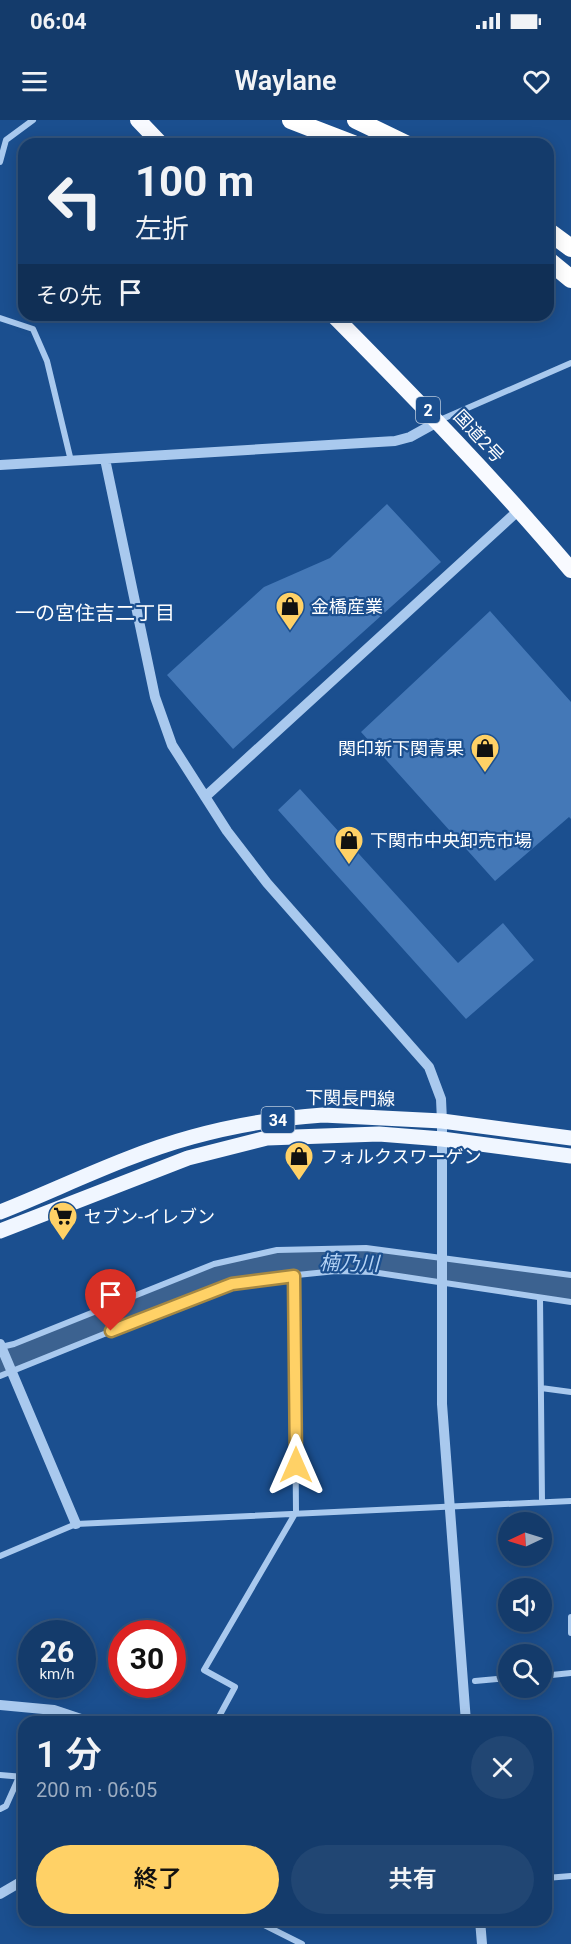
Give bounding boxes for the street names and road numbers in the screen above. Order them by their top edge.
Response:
road number: 2 [416,397,440,423]
street label: 国道2号 [449,405,509,467]
street label: 下関長門線 [305,1087,395,1109]
road number: 34 [262,1107,294,1133]

